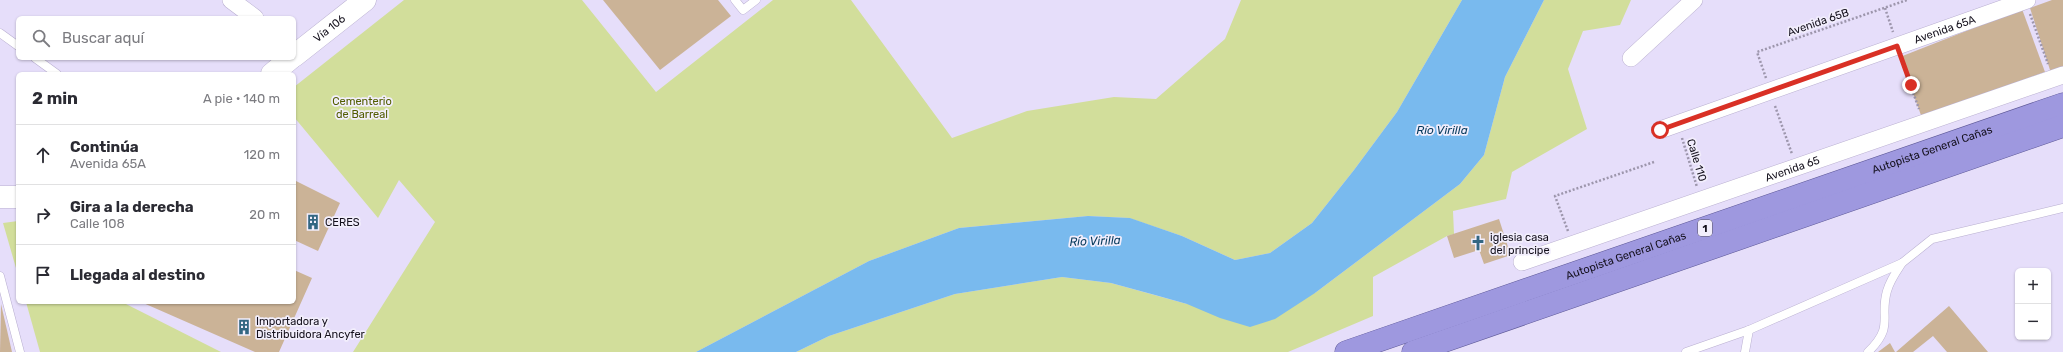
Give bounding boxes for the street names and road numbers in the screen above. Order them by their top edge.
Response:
street label: Avenida 65B [1786,6,1851,39]
street label: Vía 106 [311,12,348,45]
street label: Avenida 65A [1912,13,1978,47]
street label: Autopista General Cañas [1870,123,1994,177]
street label: Calle 110 [1684,137,1709,183]
street label: Avenida 65 [1763,153,1822,184]
road number: 1 [1698,220,1712,236]
street label: Autopista General Cañas [1564,229,1688,283]

